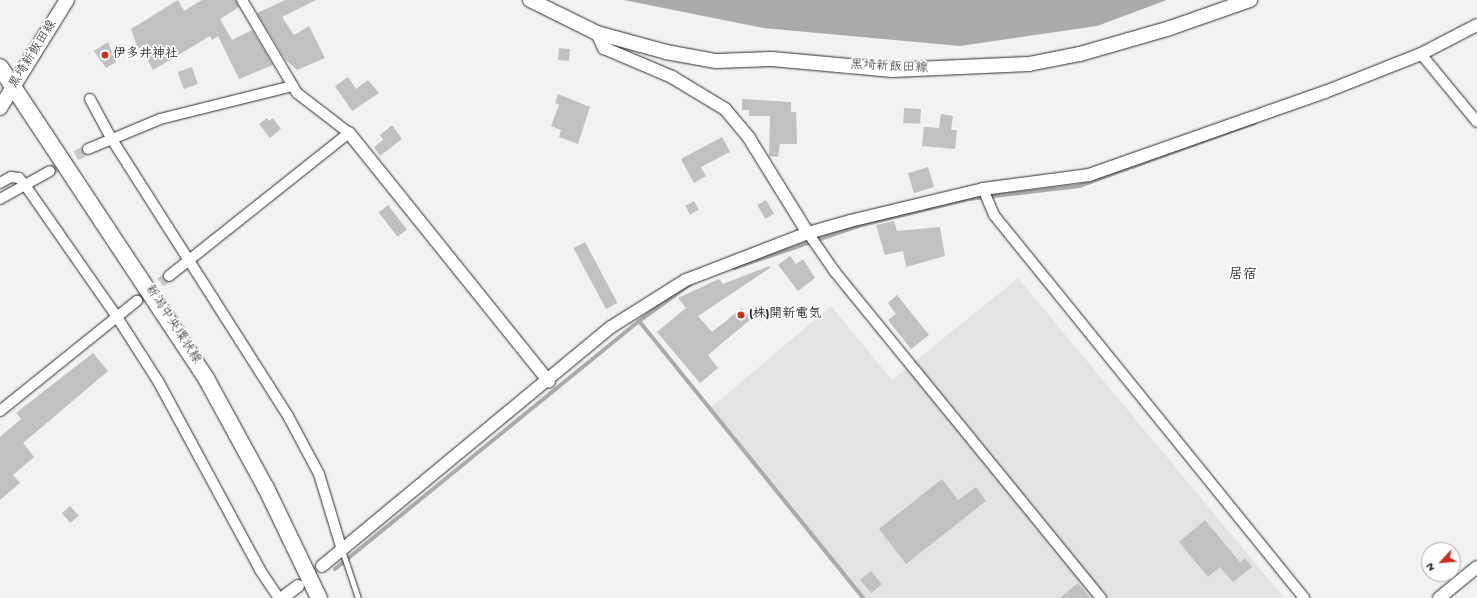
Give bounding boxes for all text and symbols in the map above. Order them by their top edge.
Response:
street label: 黒埼新飯田線 [7,18,61,92]
place label: 伊多井神社 [113,47,178,63]
marker: 伊多井神社 [100,50,110,60]
street label: 黒埼新飯田線 [850,58,928,78]
district label: 居宿 [1229,268,1257,284]
street label: 新潟中央環状線 [141,283,203,367]
place label: (株)開新電気 [749,307,821,323]
marker: (株)開新電気 [736,310,746,320]
north arrow [1421,542,1461,582]
text: N [1424,561,1438,573]

